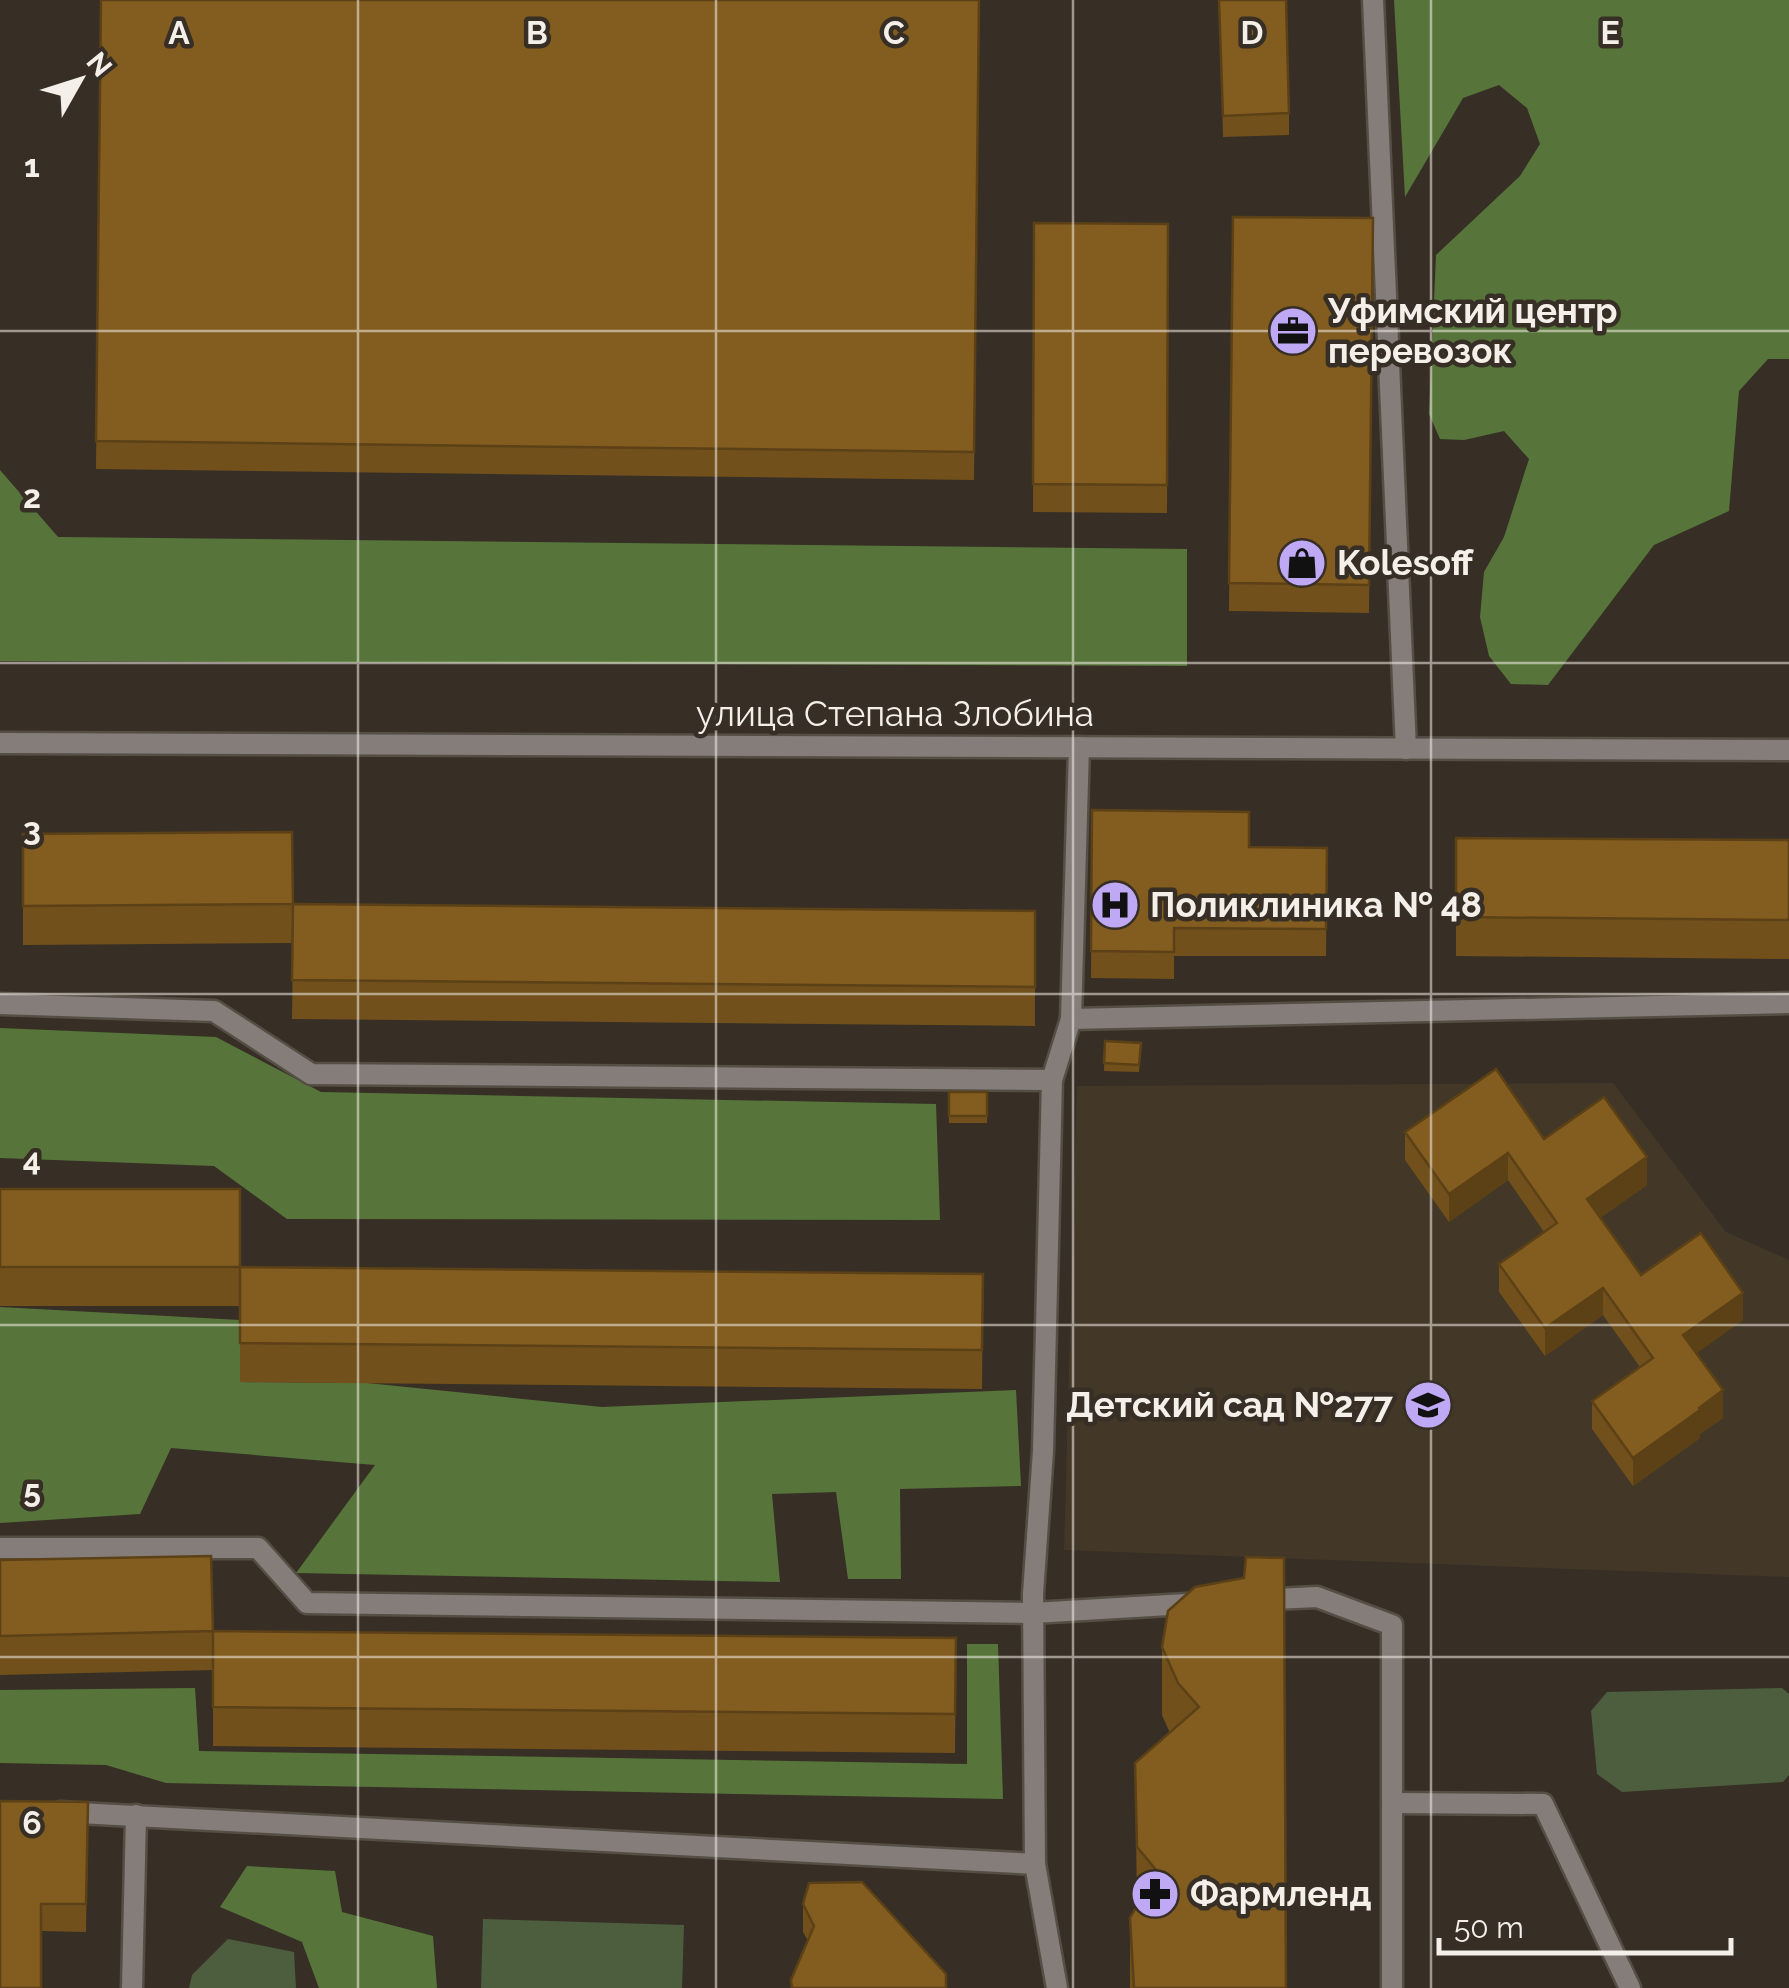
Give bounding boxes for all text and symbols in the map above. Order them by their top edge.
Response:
text: A [168,14,190,51]
text: B [526,14,548,51]
text: C [883,14,905,51]
text: D [1241,14,1263,51]
text: E [1600,14,1620,51]
north arrow [30,30,130,130]
text: N [79,46,119,83]
text: 1 [24,147,40,184]
place label: Уфимский центр перевозок [1327,290,1618,371]
office icon: Уфимский центр перевозок [1267,305,1319,357]
text: 2 [23,478,41,515]
shop icon: Kolesoff [1276,537,1328,589]
place label: Kolesoff [1337,542,1475,583]
street label: улица Степана Злобина [696,693,1094,734]
text: 3 [23,810,41,847]
hospital icon: Поликлиника № 48 [1089,879,1141,931]
place label: Поликлиника № 48 [1150,884,1482,925]
text: 4 [23,1141,41,1178]
school or university icon: Детский сад №277 [1402,1379,1454,1431]
place label: Детский сад №277 [1066,1384,1393,1425]
text: 5 [23,1472,41,1509]
text: 6 [22,1804,42,1841]
pharmacy icon: Фармленд [1129,1868,1181,1920]
place label: Фармленд [1190,1873,1372,1914]
scale bar [1439,1893,1732,1955]
text: 50 m [1454,1910,1524,1945]

